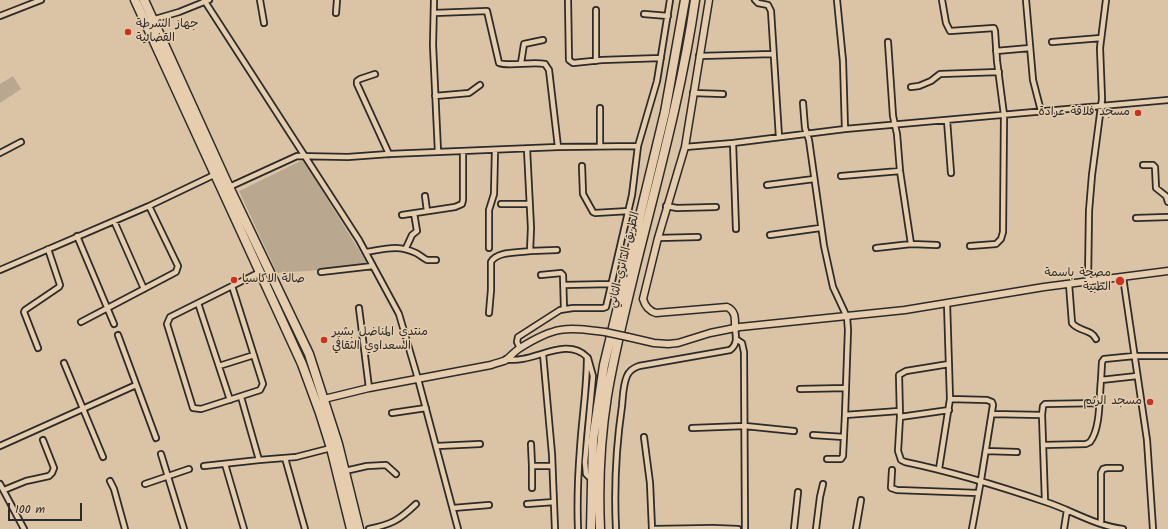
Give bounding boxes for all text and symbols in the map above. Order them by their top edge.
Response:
place label: جهاز الشرطة القضائية [136,18,198,46]
marker: جهاز الشرطة القضائية [123,27,133,37]
place label: مسجد فلاقة عرادة [1038,106,1130,120]
marker: مسجد فلاقة عرادة [1133,108,1143,118]
street label: الطريق الدائري الثاني [606,211,644,309]
place label: مصحة باسمة الطبية [1044,267,1111,295]
place label: صالة الاكاسيا [242,273,305,287]
marker: صالة الاكاسيا [229,275,239,285]
marker: مصحة باسمة الطبية [1114,275,1126,287]
place label: منتدي المناضل بشير السعداوي الثقافي [332,326,428,354]
marker: منتدي المناضل بشير السعداوي الثقافي [319,335,329,345]
place label: مسجد الرثم [1083,395,1142,409]
marker: مسجد الرثم [1145,397,1155,407]
scale bar [10,495,84,521]
text: 100 m [15,500,45,519]

